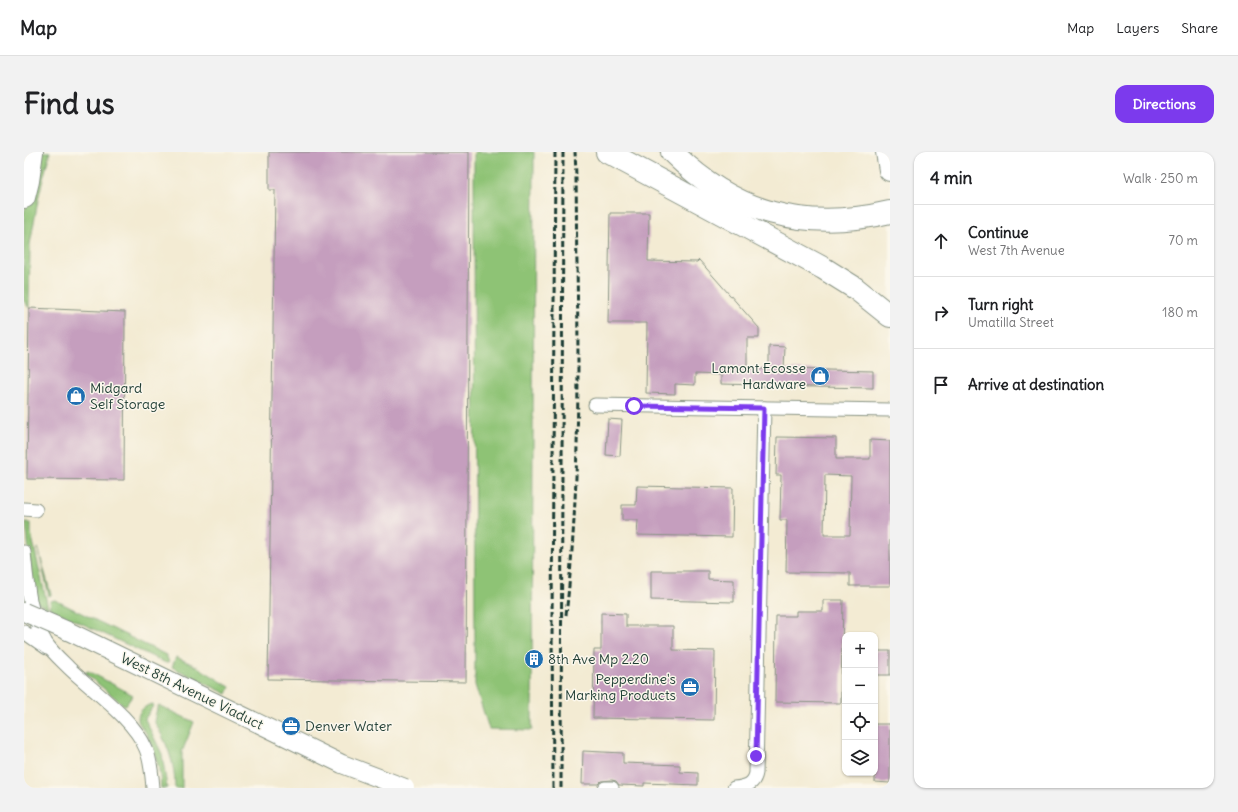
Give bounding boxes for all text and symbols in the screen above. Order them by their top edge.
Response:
text: Map [20,16,57,40]
text: Map [1067,19,1094,37]
text: Layers [1116,19,1159,37]
text: Share [1181,19,1218,37]
button: Directions [1115,85,1214,123]
text: Find us [24,86,115,122]
text: 4 min [930,167,972,189]
text: Walk · 250 m [1123,170,1198,187]
text: Continue [968,223,1029,242]
icon: ahead [930,230,952,252]
text: 70 m [1169,232,1198,249]
text: West 7th Avenue [968,242,1065,259]
text: Turn right [968,295,1033,314]
icon: right [930,302,952,324]
text: 180 m [1162,304,1198,321]
text: Umatilla Street [968,314,1054,331]
place label: Lamont Ecosse Hardware [711,359,806,393]
shop icon: Lamont Ecosse Hardware [809,365,831,387]
icon: arrive [930,374,952,396]
text: Arrive at destination [968,375,1104,394]
place label: Midgard Self Storage [90,379,165,413]
shop icon: Midgard Self Storage [65,385,87,407]
route start [625,397,643,415]
map controls [842,632,878,776]
button: + [842,632,878,668]
building icon: 8th Ave Mp 2.20 [523,648,545,670]
street label: West 8th Avenue Viaduct [118,649,267,734]
place label: 8th Ave Mp 2.20 [548,650,649,668]
button: − [842,668,878,704]
place label: Pepperdine's Marking Products [565,670,676,704]
office icon: Pepperdine's Marking Products [679,676,701,698]
button: locate [842,704,878,740]
office icon: Denver Water [280,715,302,737]
place label: Denver Water [305,717,392,735]
button: layers [842,740,878,776]
route end [747,747,765,765]

